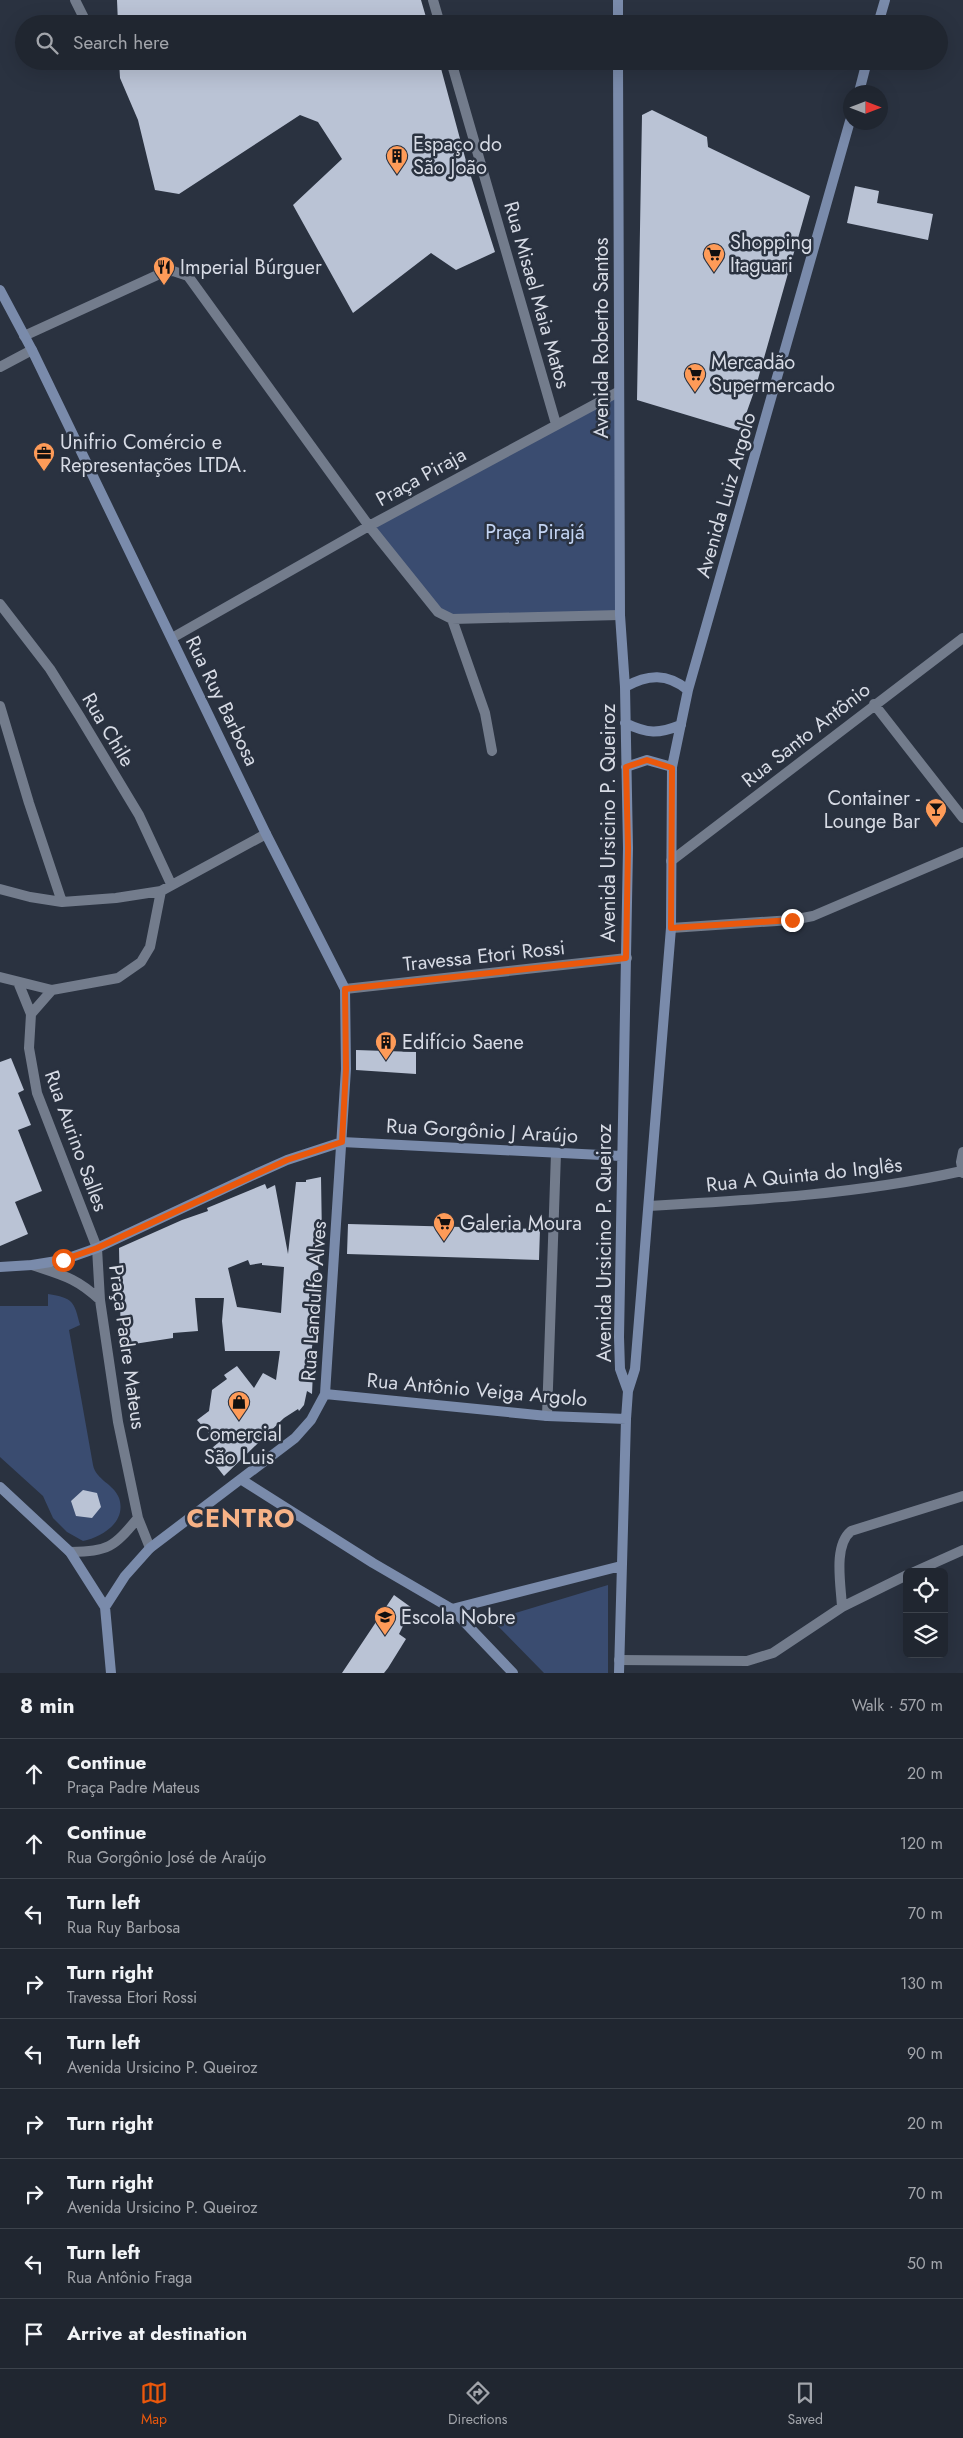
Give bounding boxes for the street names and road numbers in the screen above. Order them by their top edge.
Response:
street label: Rua Misael Maia Matos [496,198,578,392]
street label: Avenida Roberto Santos [587,238,616,438]
street label: Avenida Luiz Argolo [689,409,764,581]
street label: Praça Piraja [370,440,472,514]
street label: Rua Ruy Barbosa [178,631,266,771]
street label: Rua Santo Antônio [736,675,877,795]
street label: Rua Chile [75,688,141,772]
street label: Avenida Ursicino P. Queiroz [594,704,623,942]
street label: Travessa Etori Rossi [402,933,566,979]
street label: Rua Aurino Salles [37,1066,115,1216]
street label: Rua Gorgônio J Araújo [385,1111,579,1151]
street label: Avenida Ursicino P. Queiroz [590,1124,619,1362]
street label: Rua A Quinta do Inglês [705,1150,903,1200]
street label: Rua Landulfo Alves [294,1220,334,1382]
street label: Praça Padre Mateus [101,1263,153,1431]
street label: Rua Antônio Veiga Argolo [366,1366,588,1414]

